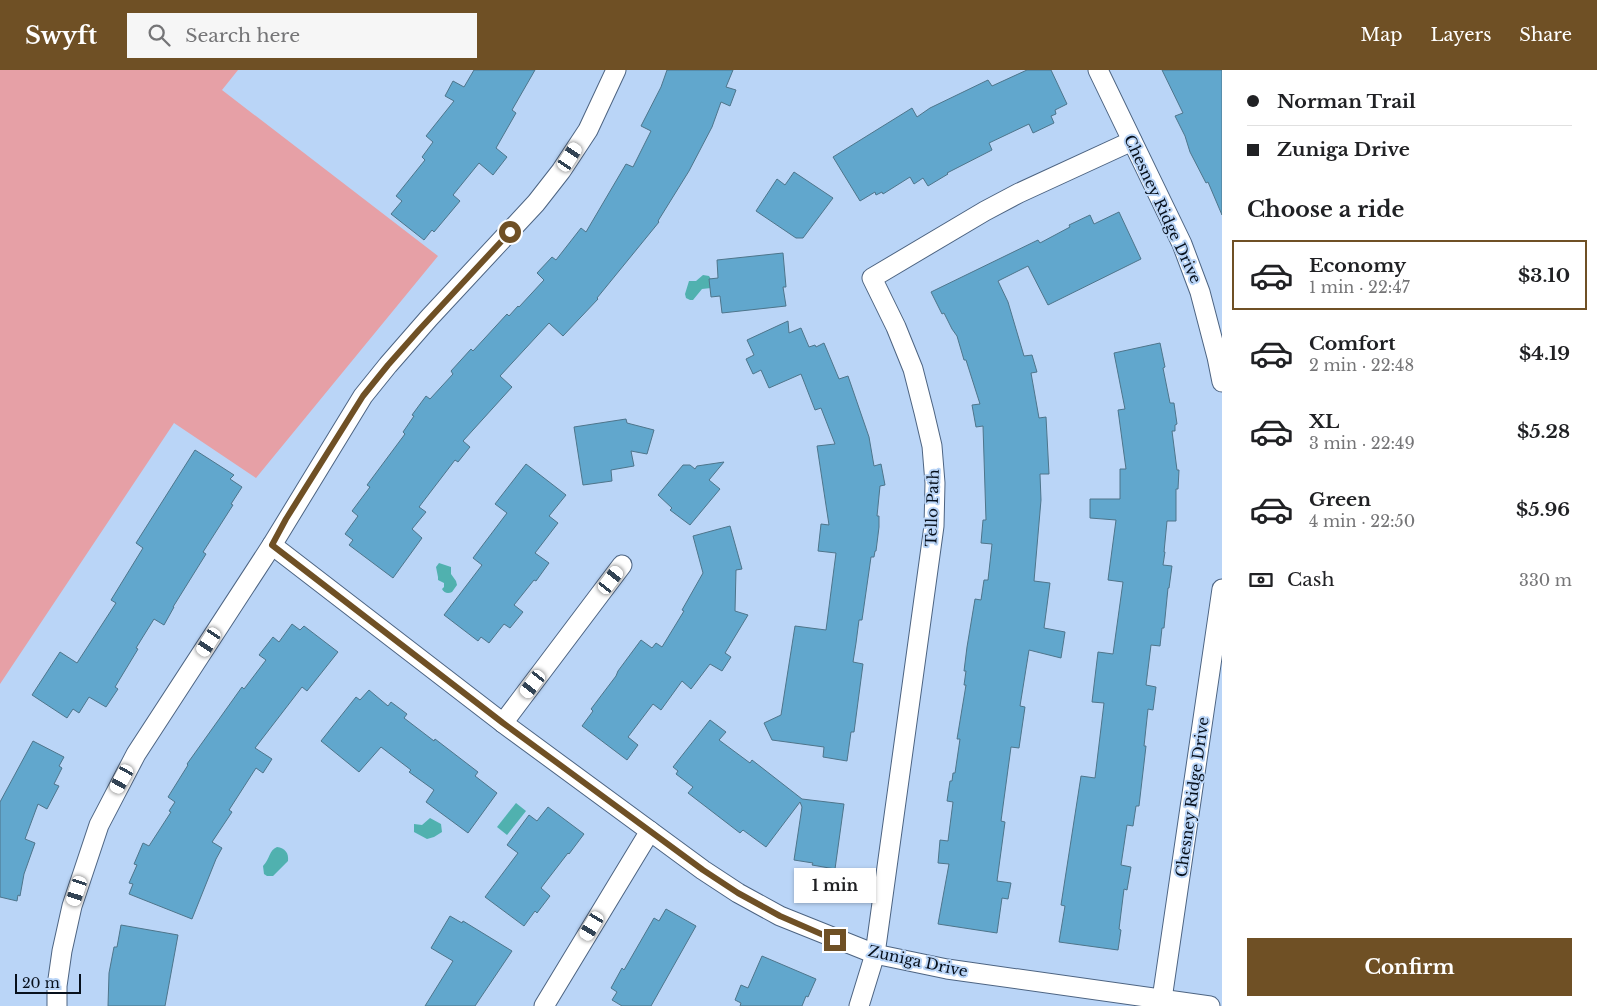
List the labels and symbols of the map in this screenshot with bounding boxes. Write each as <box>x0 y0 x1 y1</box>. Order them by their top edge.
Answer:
street label: Chesney Ridge Drive <box>1120 132 1206 286</box>
car <box>555 140 584 174</box>
route start <box>499 221 521 243</box>
street label: Tello Path <box>921 469 943 547</box>
car <box>595 564 626 596</box>
car <box>194 625 223 659</box>
car <box>517 668 548 700</box>
street label: Chesney Ridge Drive <box>1171 716 1213 878</box>
car <box>108 762 135 796</box>
callout: 1 min <box>794 868 876 902</box>
car <box>65 874 88 908</box>
car <box>577 909 606 943</box>
route end <box>824 929 846 951</box>
street label: Zuniga Drive <box>867 941 969 981</box>
scale bar <box>15 971 81 994</box>

